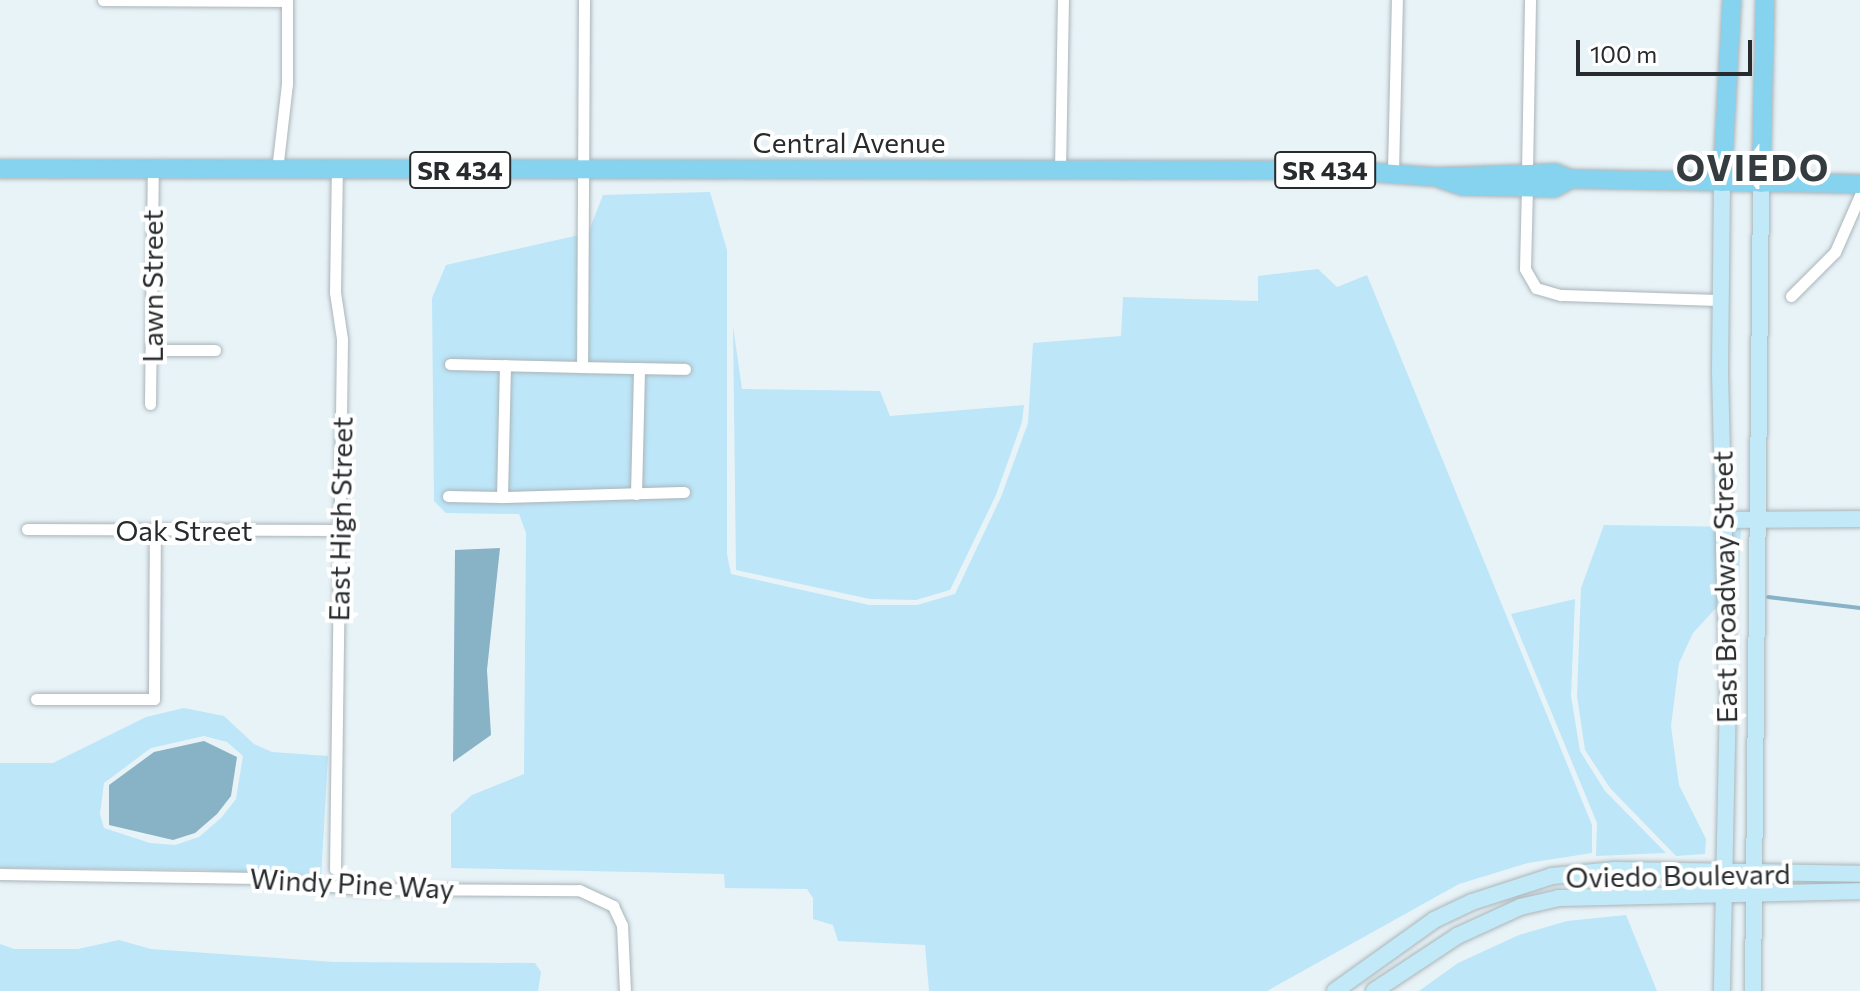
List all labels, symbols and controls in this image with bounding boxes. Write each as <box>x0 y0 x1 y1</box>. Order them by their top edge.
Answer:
scale bar <box>1580 24 1756 74</box>
text: 100 m <box>1590 39 1657 68</box>
street label: Central Avenue <box>753 125 945 159</box>
district label: OVIEDO <box>1676 145 1830 189</box>
road number: SR 434 <box>408 148 512 192</box>
road number: SR 434 <box>1273 148 1377 192</box>
street label: Lawn Street <box>135 209 169 363</box>
street label: East High Street <box>321 416 359 622</box>
street label: East Broadway Street <box>1705 450 1743 724</box>
street label: Oak Street <box>115 513 253 547</box>
street label: Oviedo Boulevard <box>1565 856 1791 894</box>
street label: Windy Pine Way <box>249 861 455 905</box>

